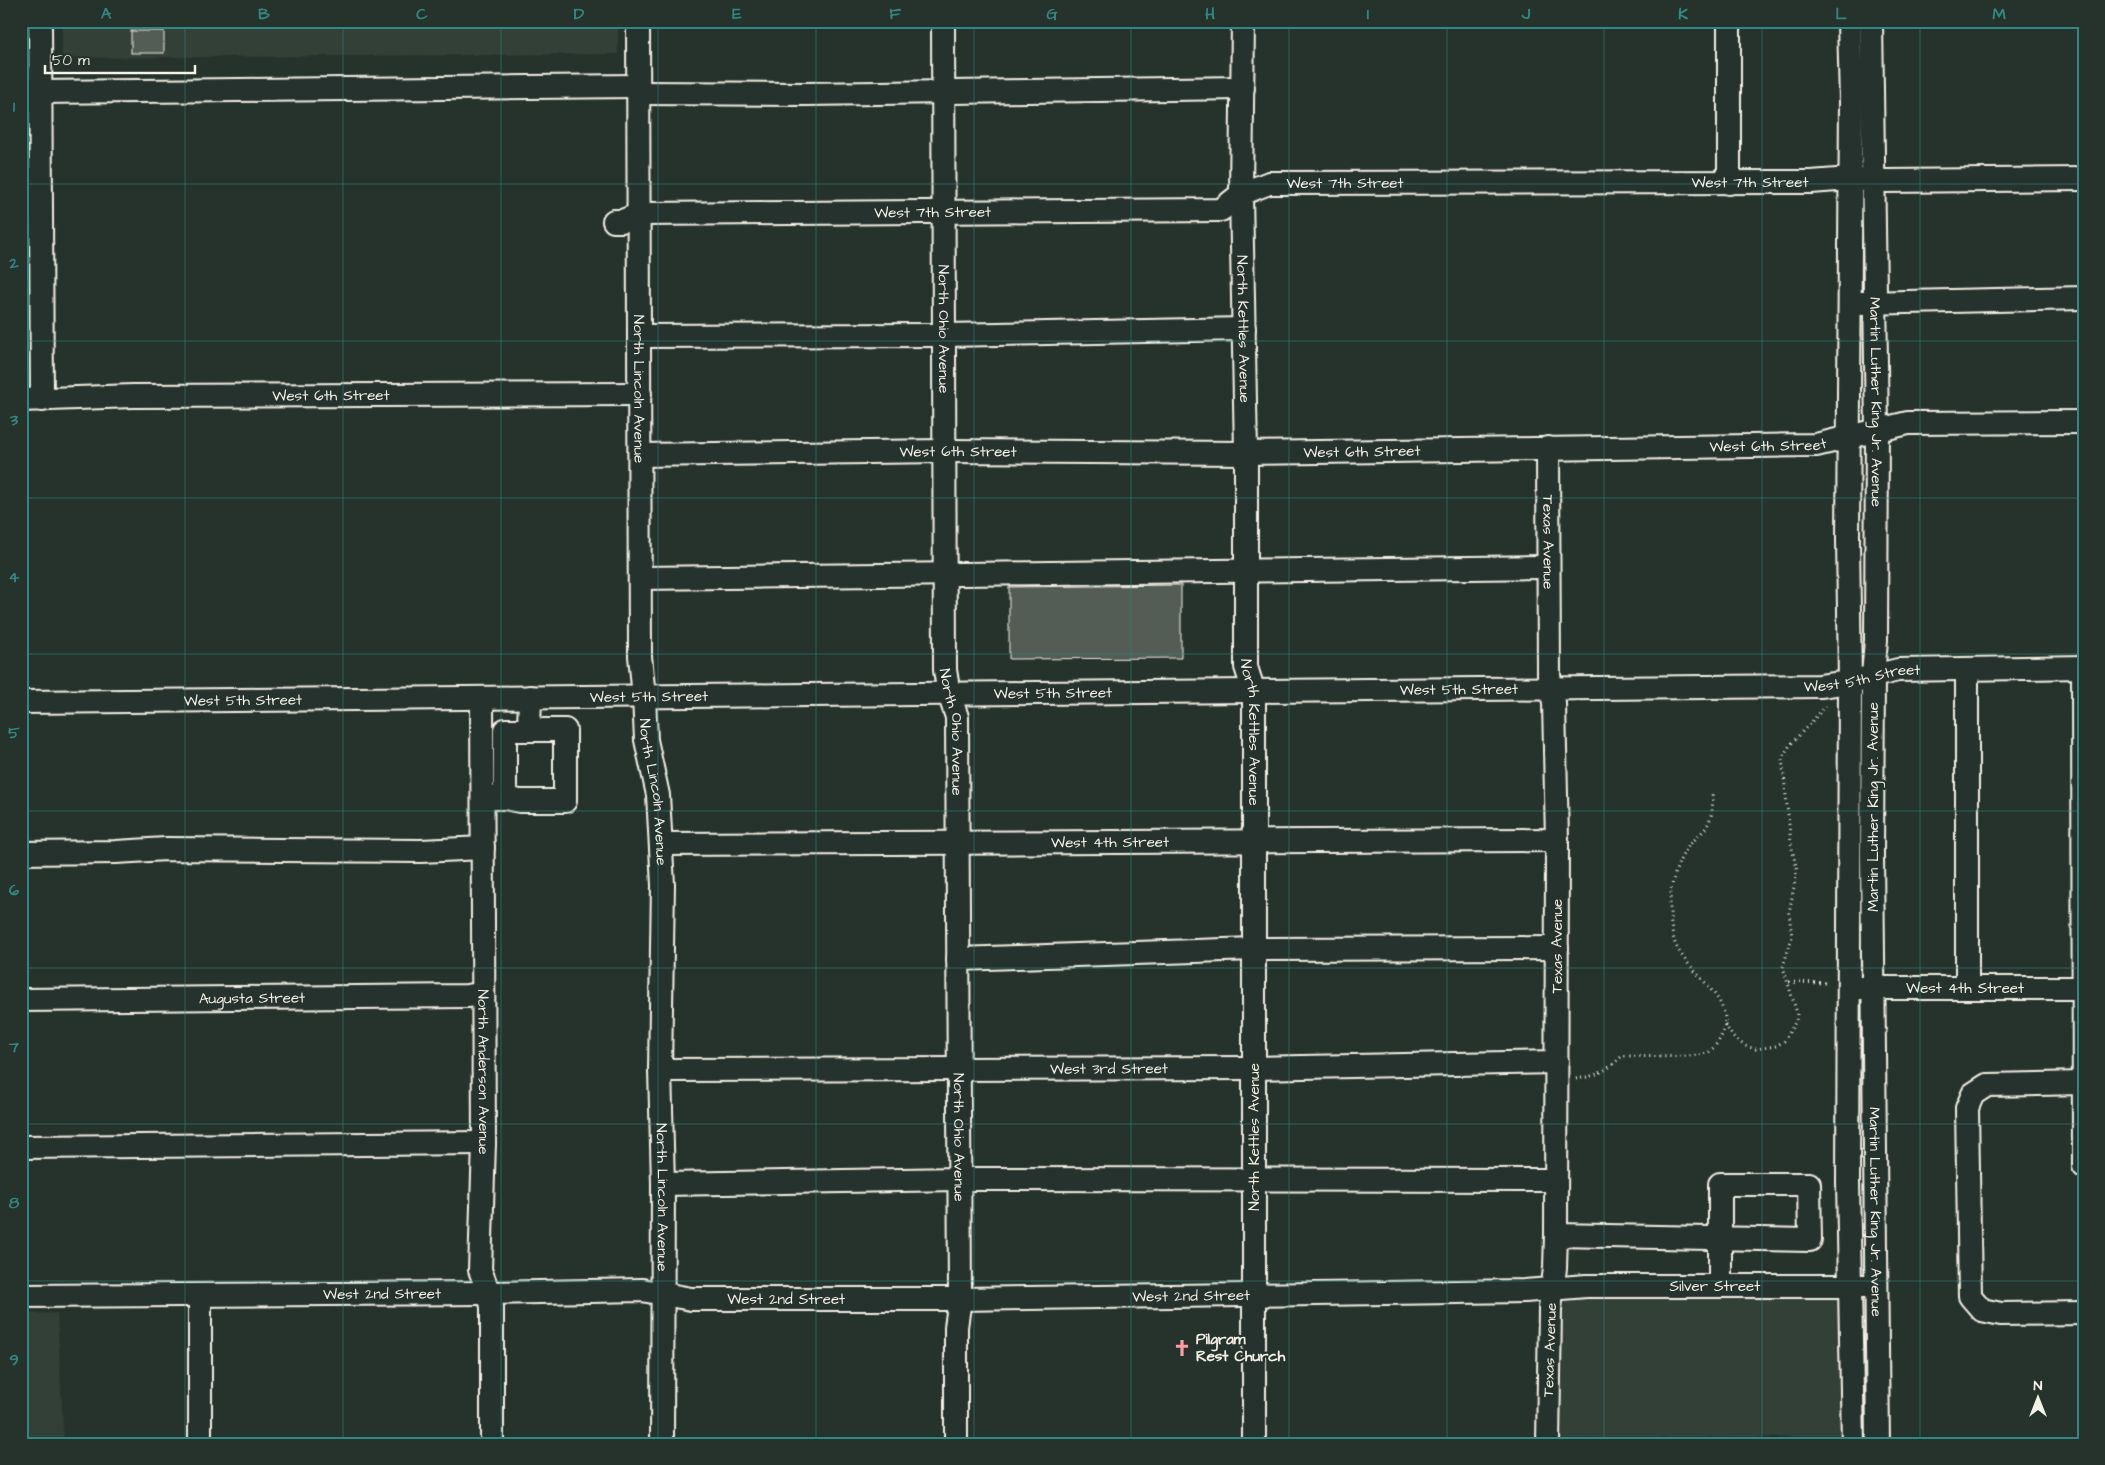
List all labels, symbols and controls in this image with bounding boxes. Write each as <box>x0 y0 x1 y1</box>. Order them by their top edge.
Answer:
text: A <box>101 3 112 25</box>
text: B <box>258 3 270 25</box>
text: C <box>416 3 428 25</box>
text: D <box>574 3 585 25</box>
text: E <box>732 3 742 25</box>
text: F <box>889 3 901 25</box>
text: G <box>1046 3 1058 25</box>
text: H <box>1205 3 1215 25</box>
text: I <box>1367 3 1369 25</box>
text: J <box>1521 3 1531 25</box>
text: K <box>1678 3 1688 25</box>
text: L <box>1835 3 1847 25</box>
text: M <box>1992 3 2006 25</box>
scale bar <box>45 42 195 74</box>
text: 50 m <box>52 50 90 71</box>
text: 1 <box>13 96 16 118</box>
street label: West 7th Street <box>1286 172 1403 193</box>
street label: West 7th Street <box>1691 172 1808 193</box>
street label: West 7th Street <box>874 201 991 223</box>
text: 2 <box>8 252 19 274</box>
street label: North Kettles Avenue <box>1232 255 1256 403</box>
street label: North Ohio Avenue <box>933 265 955 393</box>
street label: Martin Luther King Jr. Avenue <box>1865 297 1888 507</box>
street label: North Lincoln Avenue <box>628 315 650 463</box>
street label: West 6th Street <box>272 384 390 406</box>
text: 3 <box>9 409 19 431</box>
street label: West 6th Street <box>1709 432 1829 457</box>
street label: West 6th Street <box>899 440 1017 462</box>
street label: West 6th Street <box>1303 440 1421 463</box>
street label: Texas Avenue <box>1538 495 1559 589</box>
text: 4 <box>9 566 20 588</box>
street label: North Kettles Avenue <box>1236 659 1265 806</box>
street label: West 5th Street <box>1804 659 1921 697</box>
street label: North Ohio Avenue <box>934 667 968 796</box>
street label: West 5th Street <box>1400 678 1518 700</box>
street label: West 5th Street <box>994 682 1112 704</box>
street label: West 5th Street <box>590 685 708 707</box>
street label: West 5th Street <box>184 689 302 711</box>
street label: Martin Luther King Jr. Avenue <box>1863 702 1885 912</box>
street label: North Lincoln Avenue <box>635 718 672 866</box>
text: 5 <box>8 722 20 744</box>
street label: West 4th Street <box>1051 831 1169 853</box>
text: 6 <box>9 879 19 901</box>
street label: Texas Avenue <box>1547 899 1568 993</box>
street label: West 4th Street <box>1906 978 2024 999</box>
street label: Augusta Street <box>199 987 305 1010</box>
street label: North Anderson Avenue <box>473 989 495 1155</box>
text: 7 <box>8 1036 19 1058</box>
street label: West 3rd Street <box>1050 1058 1168 1079</box>
street label: North Kettles Avenue <box>1244 1063 1265 1211</box>
street label: North Ohio Avenue <box>948 1073 970 1202</box>
street label: Martin Luther King Jr. Avenue <box>1864 1107 1887 1317</box>
street label: North Lincoln Avenue <box>651 1123 674 1272</box>
text: 8 <box>9 1192 20 1214</box>
street label: Silver Street <box>1669 1276 1760 1297</box>
street label: West 2nd Street <box>323 1283 441 1305</box>
street label: West 2nd Street <box>1132 1284 1250 1307</box>
street label: West 2nd Street <box>727 1289 845 1310</box>
street label: Texas Avenue <box>1538 1302 1562 1398</box>
place label: Pilgram Rest Church <box>1196 1329 1286 1367</box>
church icon: Pilgram Rest Church <box>1172 1338 1192 1358</box>
text: 9 <box>9 1349 19 1371</box>
north arrow <box>2012 1372 2062 1422</box>
text: N <box>2034 1376 2043 1396</box>

